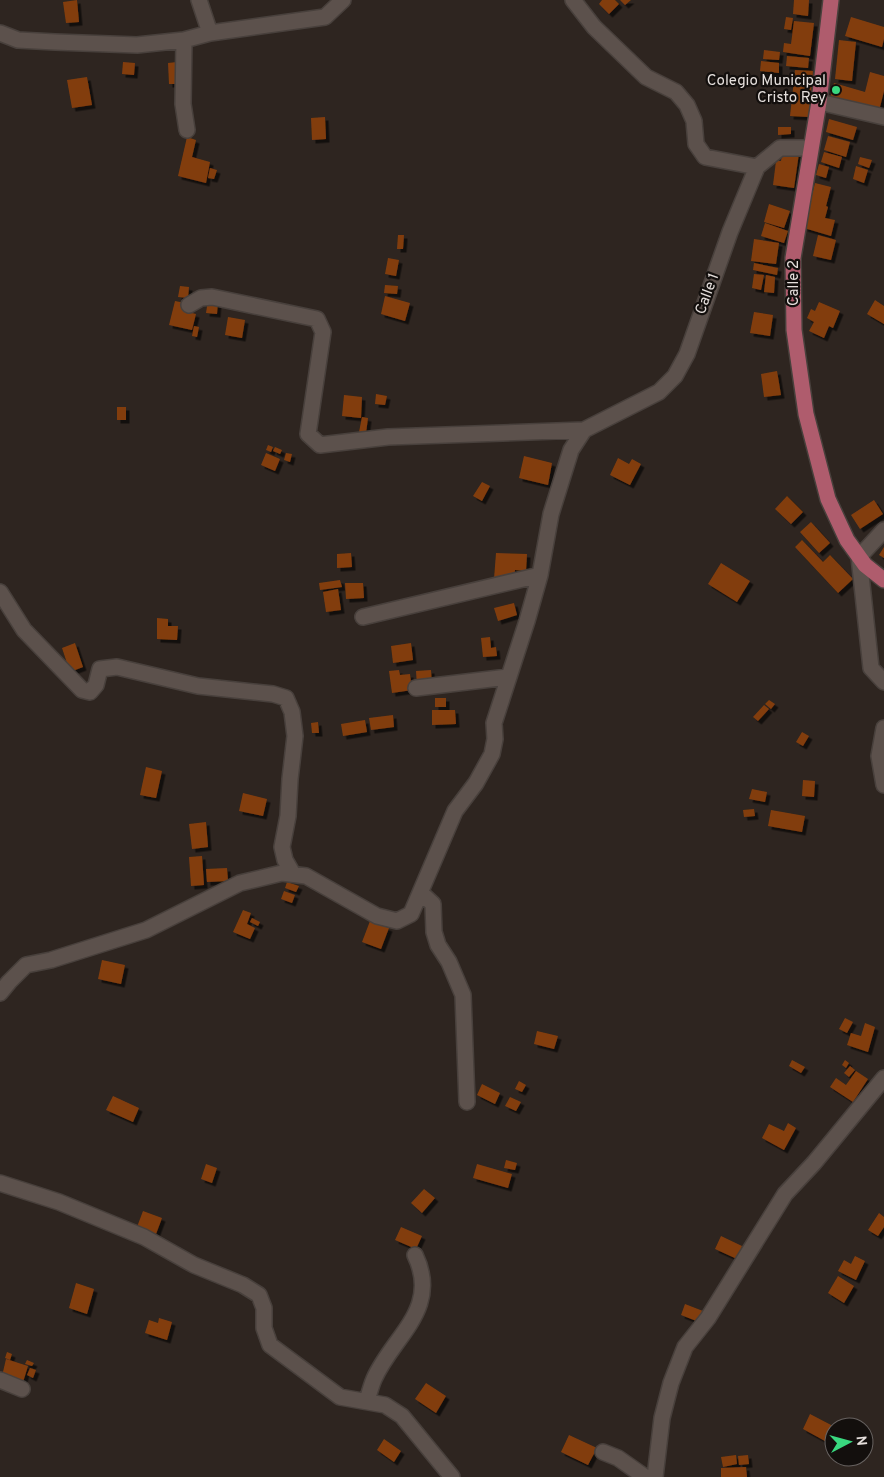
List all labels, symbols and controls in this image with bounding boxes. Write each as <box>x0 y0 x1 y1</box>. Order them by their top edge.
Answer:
place label: Colegio Municipal Cristo Rey <box>707 72 826 108</box>
marker: Colegio Municipal Cristo Rey <box>830 84 842 96</box>
street label: Calle 2 <box>785 260 804 306</box>
street label: Calle 1 <box>692 271 724 317</box>
north arrow <box>824 1417 874 1467</box>
text: N <box>851 1435 869 1447</box>

